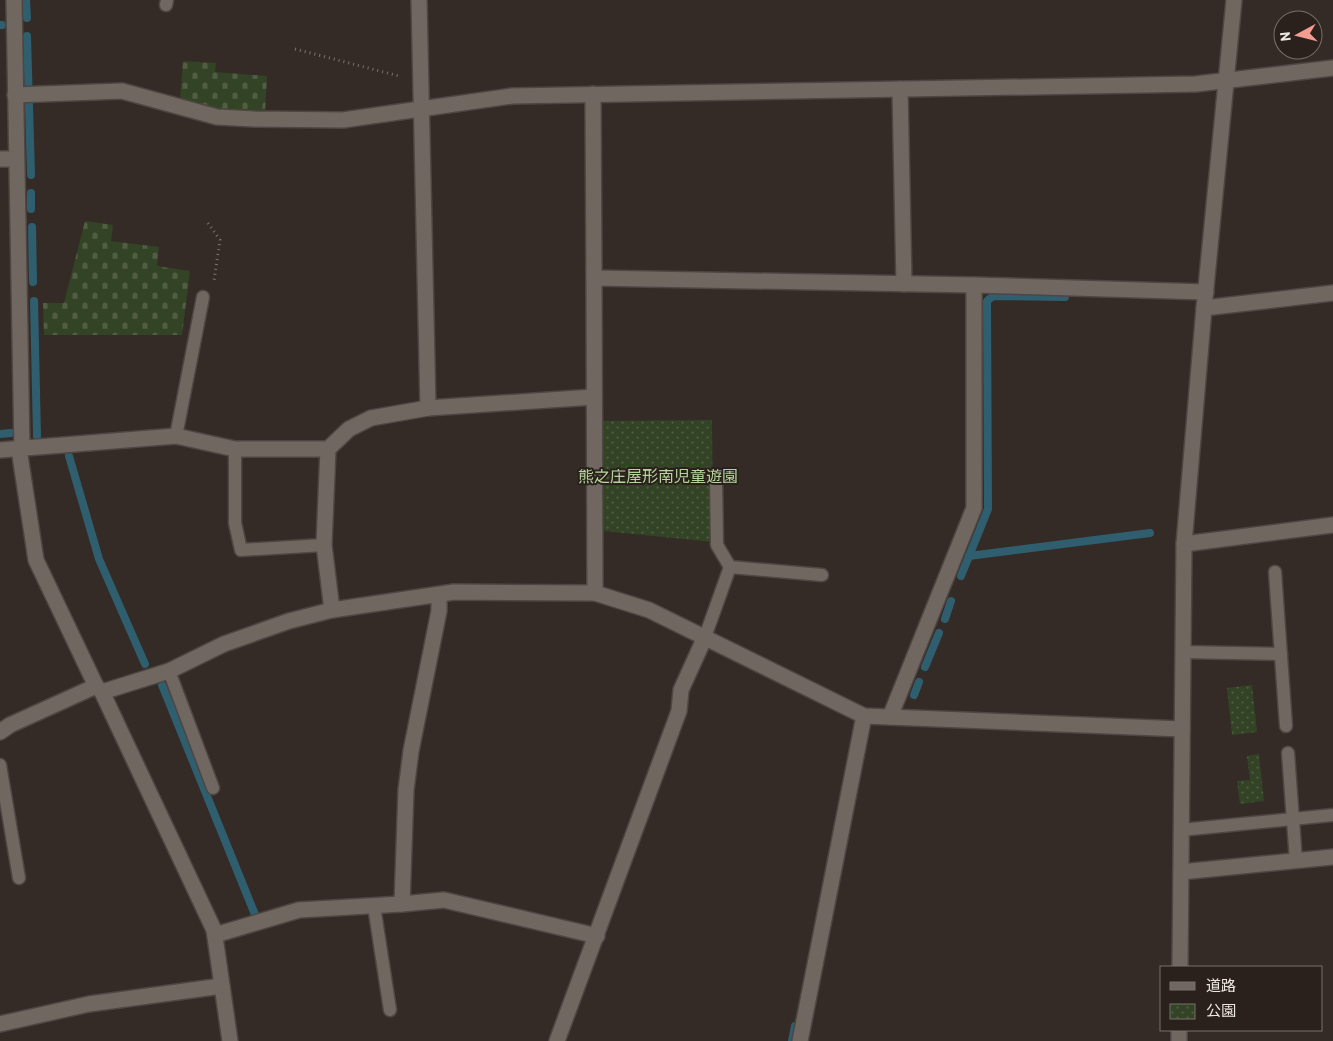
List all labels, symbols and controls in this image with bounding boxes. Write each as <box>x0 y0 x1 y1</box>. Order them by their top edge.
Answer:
north arrow <box>1273 10 1323 60</box>
text: N <box>1276 31 1294 42</box>
park label: 熊之庄屋形南児童遊園 <box>578 466 738 485</box>
legend <box>1160 966 1323 1031</box>
text: 道路 <box>1206 976 1236 994</box>
text: 公園 <box>1206 1001 1236 1019</box>

